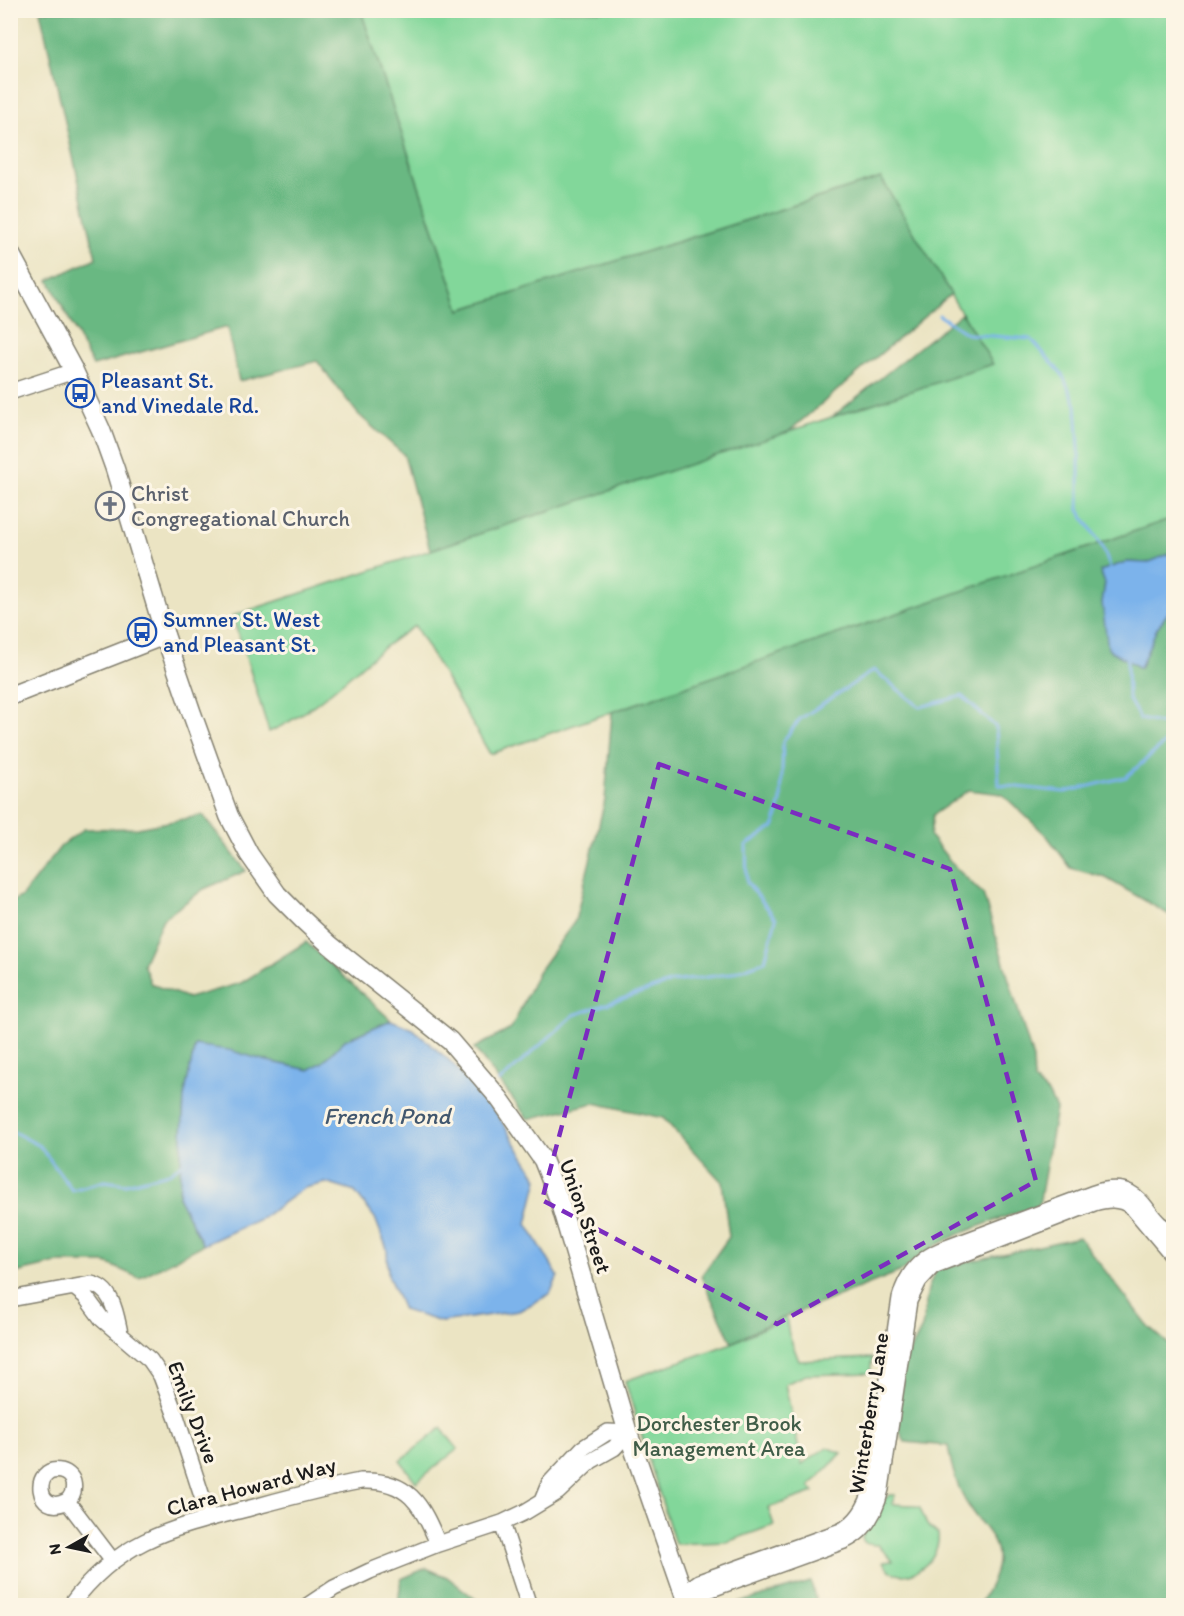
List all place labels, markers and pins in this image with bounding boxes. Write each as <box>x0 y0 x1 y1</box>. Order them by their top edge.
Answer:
place label: Pleasant St. and Vinedale Rd. <box>101 367 259 419</box>
bus stop icon: Pleasant St. and Vinedale Rd. <box>64 377 96 409</box>
place label: Christ Congregational Church <box>131 480 350 532</box>
church icon: Christ Congregational Church <box>94 490 126 522</box>
place label: Sumner St. West and Pleasant St. <box>163 606 320 658</box>
bus stop icon: Sumner St. West and Pleasant St. <box>126 616 158 648</box>

